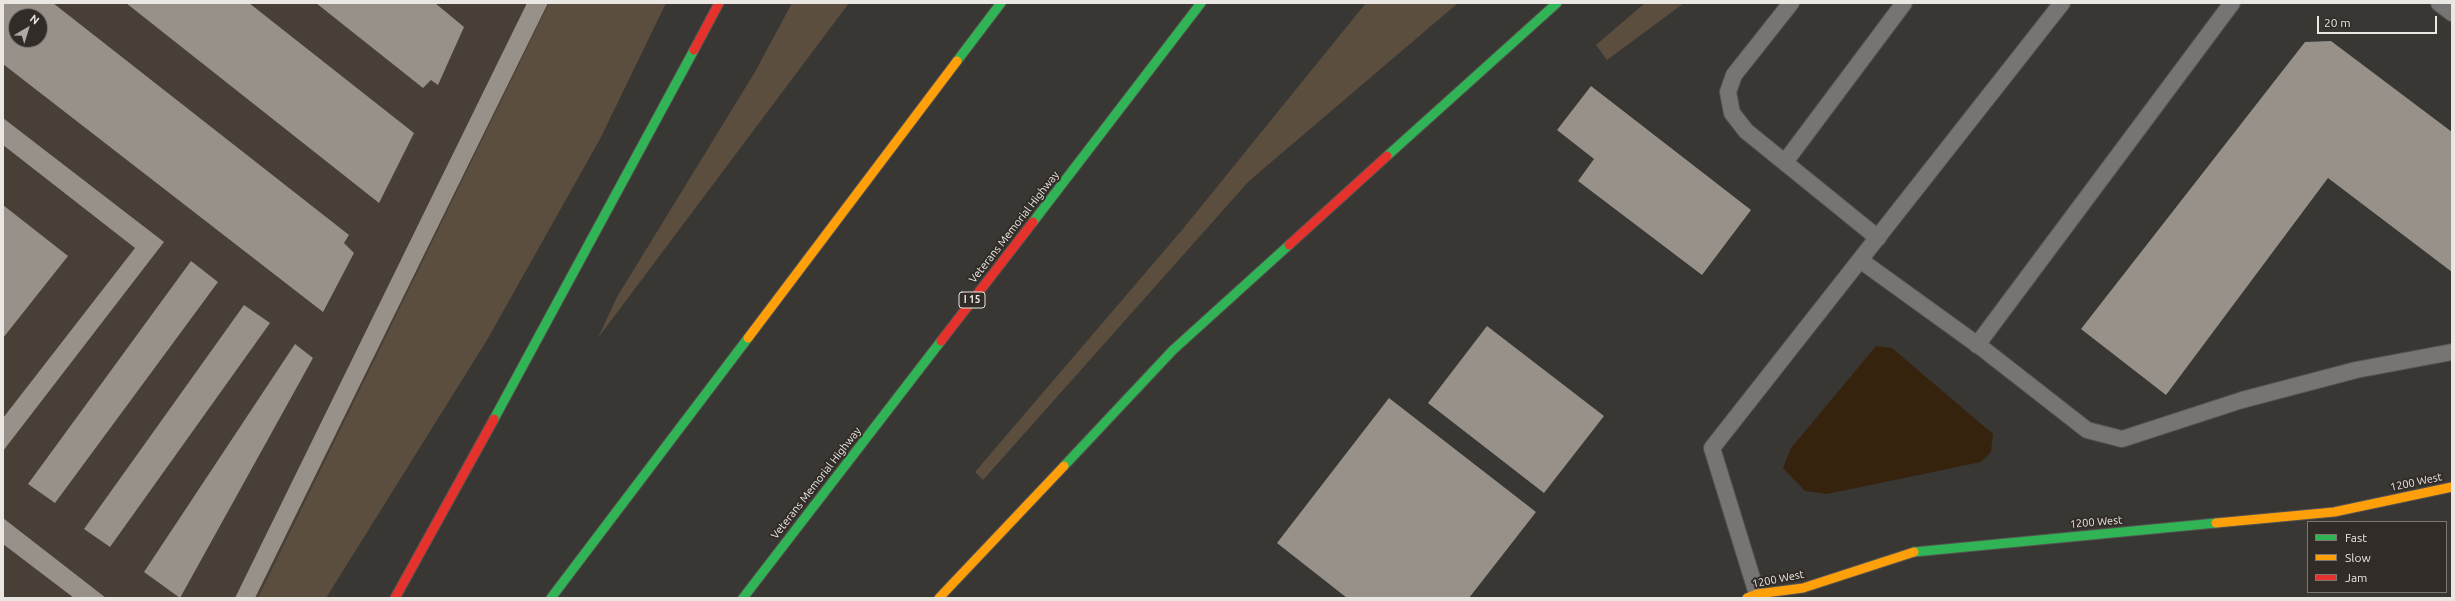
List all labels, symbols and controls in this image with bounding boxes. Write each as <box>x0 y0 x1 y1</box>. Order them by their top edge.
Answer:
north arrow <box>8 8 48 48</box>
scale bar <box>2319 8 2439 34</box>
text: N <box>28 12 42 27</box>
text: 20 m <box>2324 16 2351 29</box>
street label: Veterans Memorial Highway <box>966 168 1062 286</box>
road number: I 15 <box>959 292 985 308</box>
street label: Veterans Memorial Highway <box>768 424 864 542</box>
street label: 1200 West <box>2389 470 2443 494</box>
street label: 1200 West <box>2069 513 2123 531</box>
legend <box>2307 521 2447 593</box>
text: Fast <box>2345 531 2367 544</box>
text: Slow <box>2345 551 2371 564</box>
street label: 1200 West <box>1751 568 1805 590</box>
text: Jam <box>2345 571 2367 584</box>

